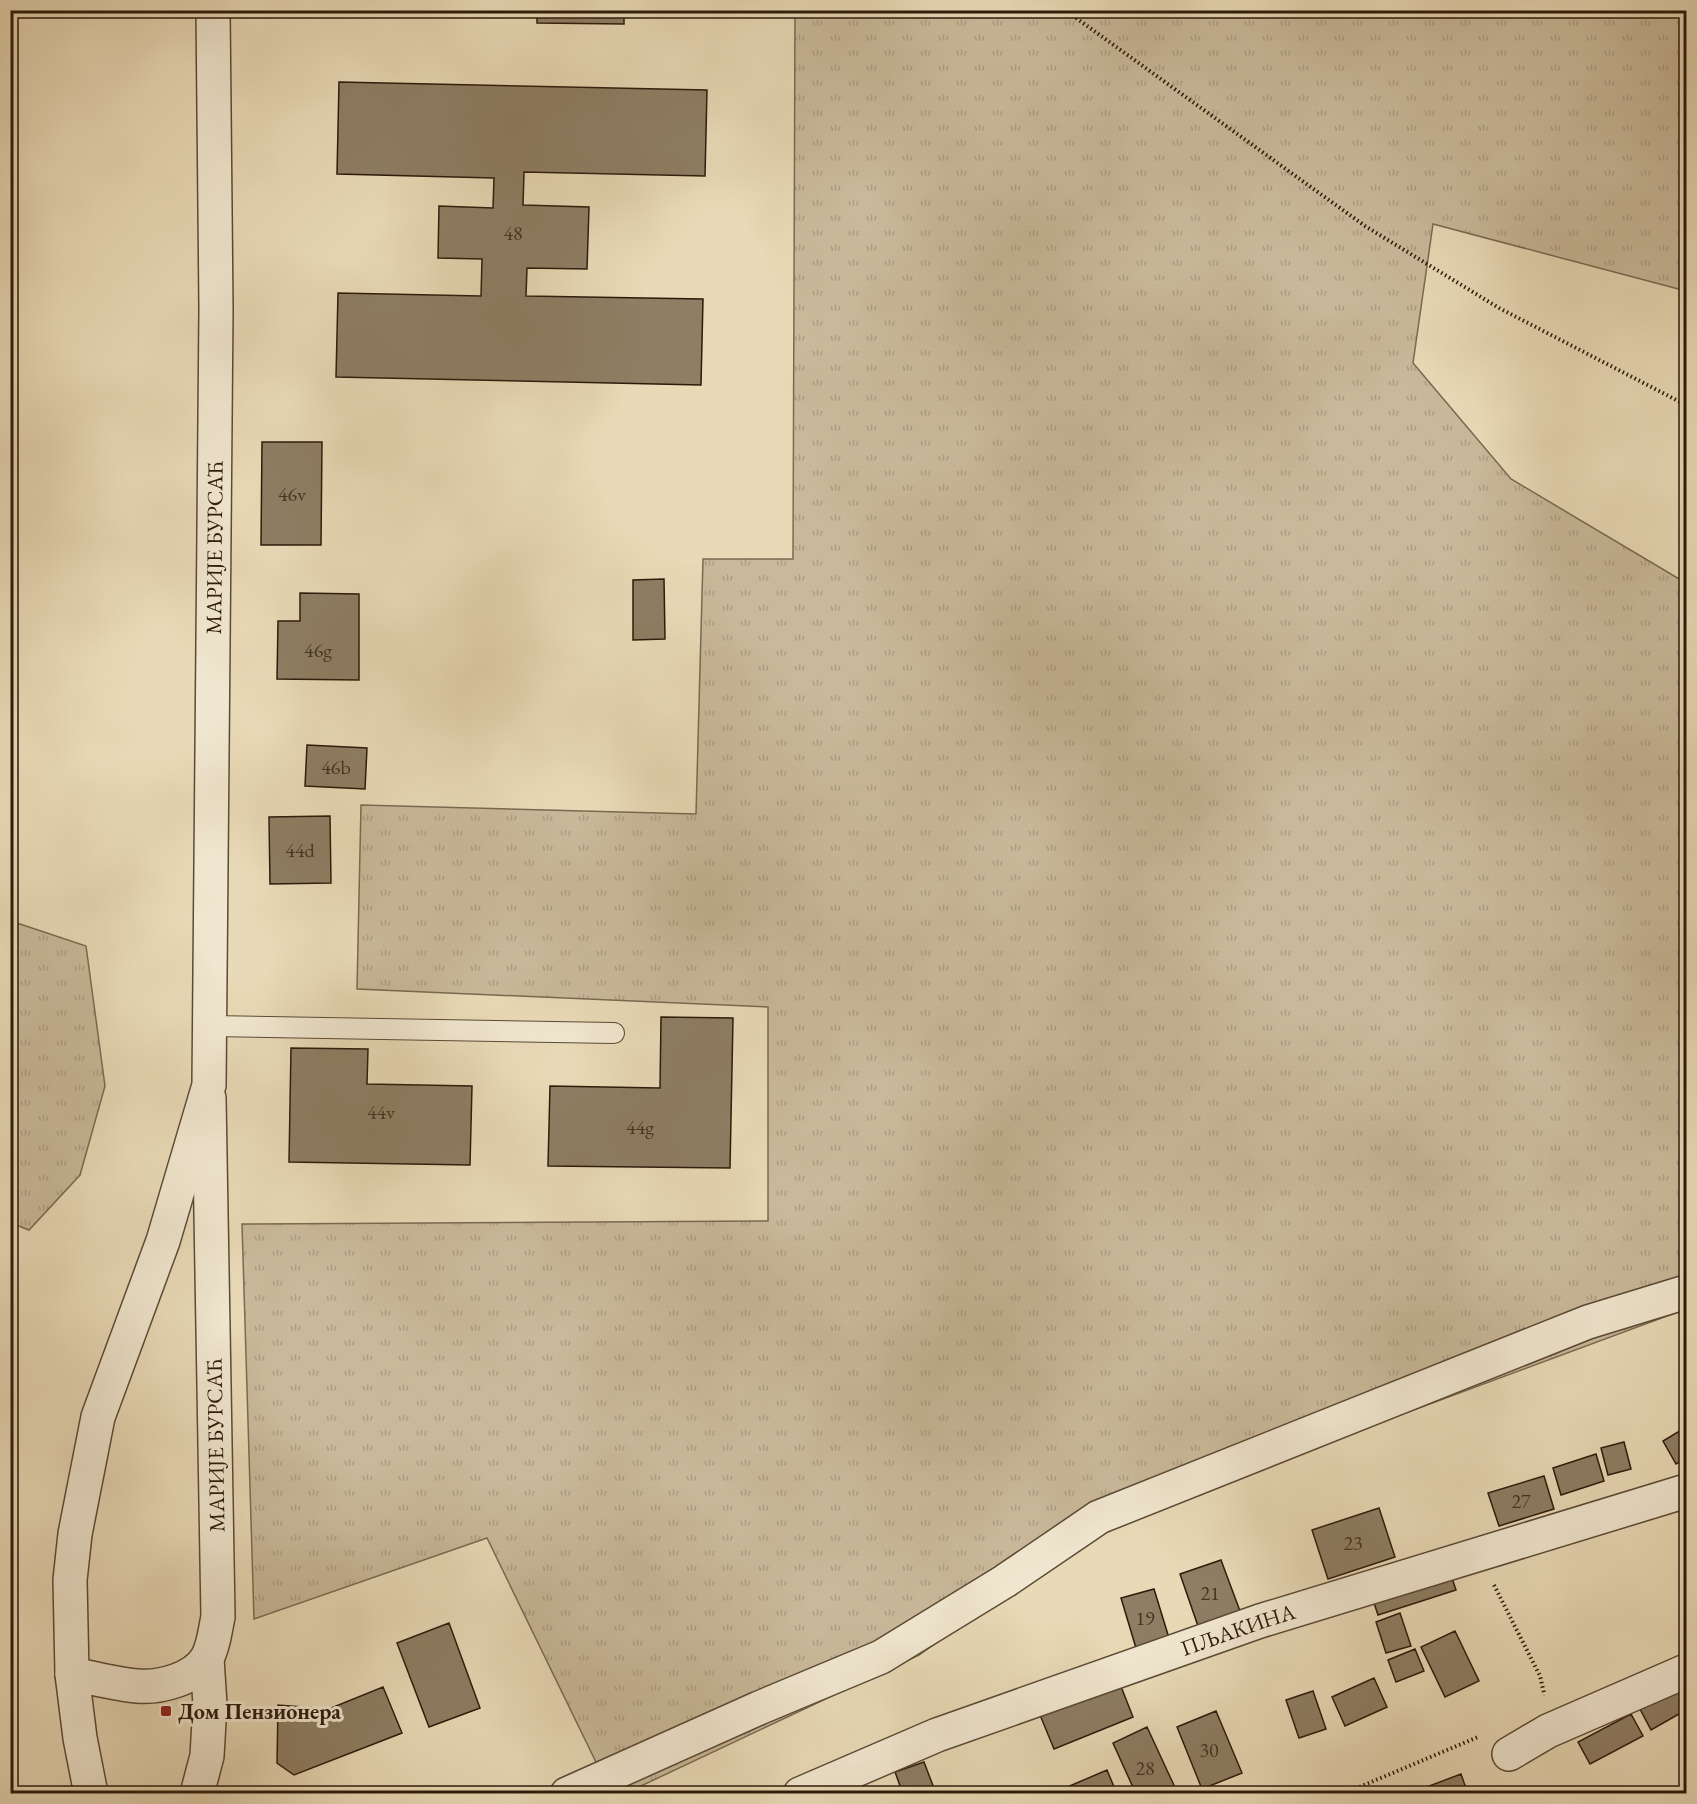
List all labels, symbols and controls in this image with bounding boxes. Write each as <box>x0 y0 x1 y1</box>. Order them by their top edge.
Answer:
house number: 48 <box>503 220 523 246</box>
street label: МАРИЈЕ БУРСАЋ <box>199 460 230 635</box>
house number: 46v <box>278 481 306 507</box>
house number: 46g <box>304 637 332 663</box>
house number: 46b <box>321 754 351 780</box>
house number: 44d <box>285 837 316 863</box>
house number: 44v <box>367 1099 395 1125</box>
house number: 44g <box>626 1114 654 1140</box>
street label: МАРИЈЕ БУРСАЋ <box>199 1357 232 1532</box>
house number: 27 <box>1511 1488 1531 1514</box>
house number: 23 <box>1343 1530 1363 1556</box>
house number: 21 <box>1200 1580 1220 1606</box>
street label: ПЉАКИНА <box>1177 1597 1300 1663</box>
house number: 19 <box>1135 1605 1155 1631</box>
place label: Дом Пензионера <box>178 1697 341 1726</box>
marker: Дом Пензионера <box>159 1704 173 1718</box>
house number: 30 <box>1199 1737 1219 1763</box>
house number: 28 <box>1135 1755 1155 1781</box>

